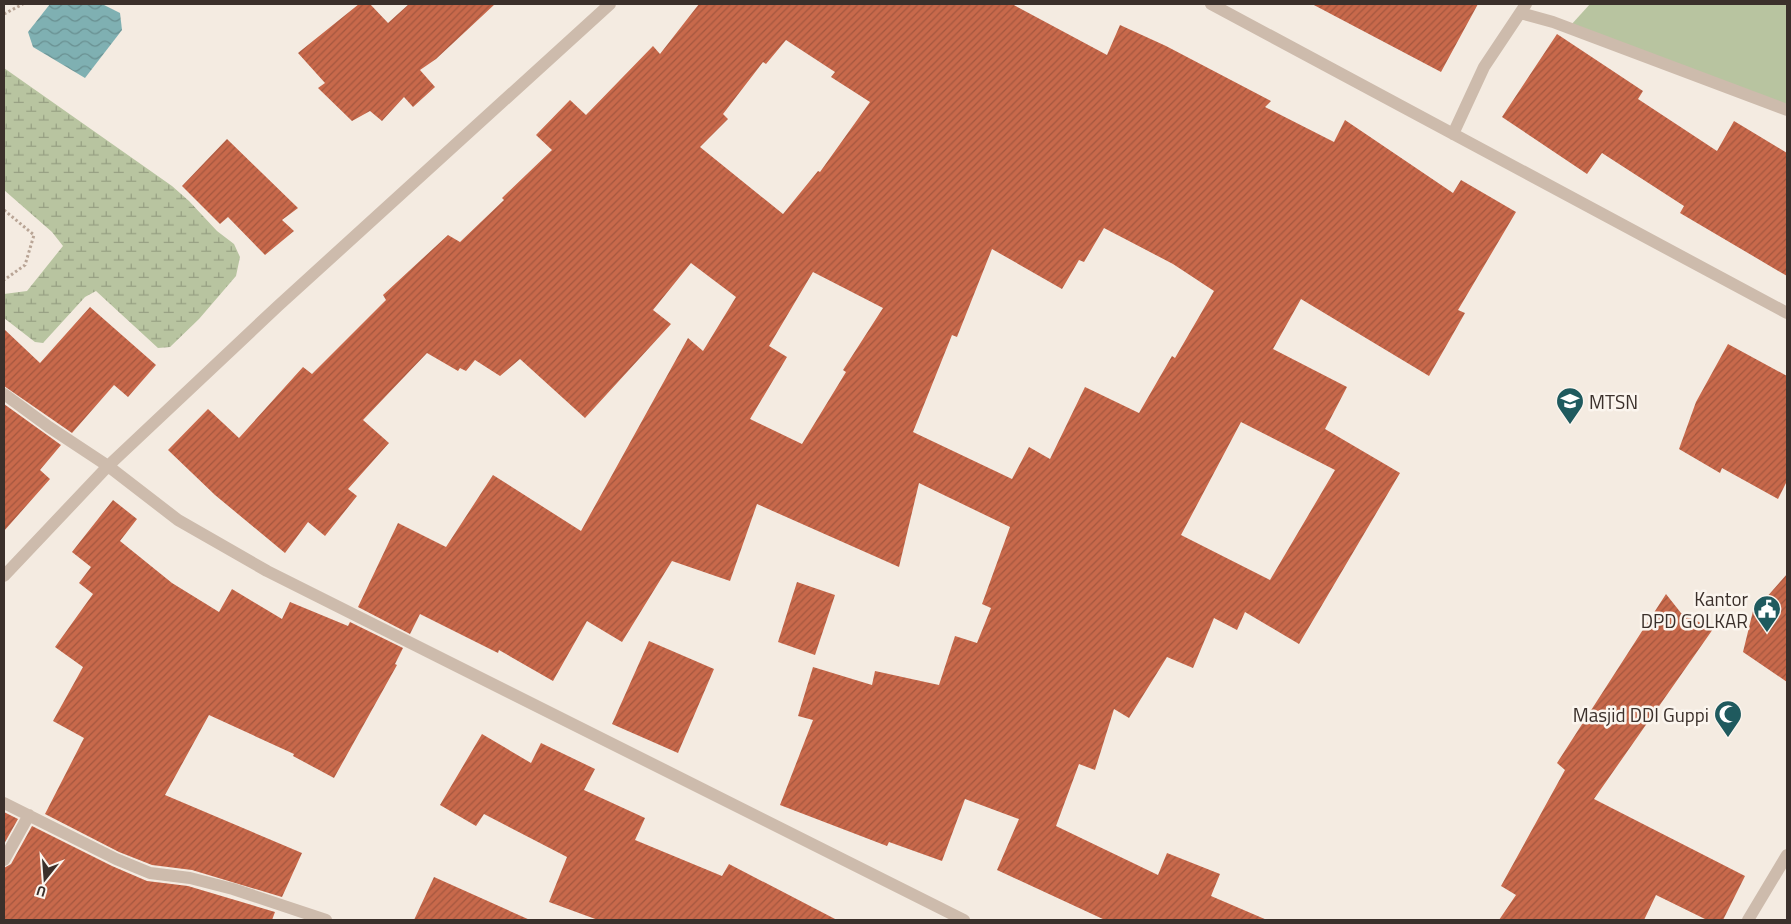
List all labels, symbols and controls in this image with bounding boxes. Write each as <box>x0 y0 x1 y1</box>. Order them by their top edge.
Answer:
school or university icon: MTSN <box>1555 386 1585 425</box>
place label: MTSN <box>1589 387 1638 416</box>
place label: Kantor DPD GOLKAR <box>1641 584 1748 635</box>
public building icon: Kantor DPD GOLKAR <box>1752 594 1782 633</box>
mosque icon: Masjid DDI Guppi <box>1713 699 1743 738</box>
place label: Masjid DDI Guppi <box>1573 700 1709 729</box>
north arrow <box>20 854 70 904</box>
text: U <box>34 881 49 903</box>

